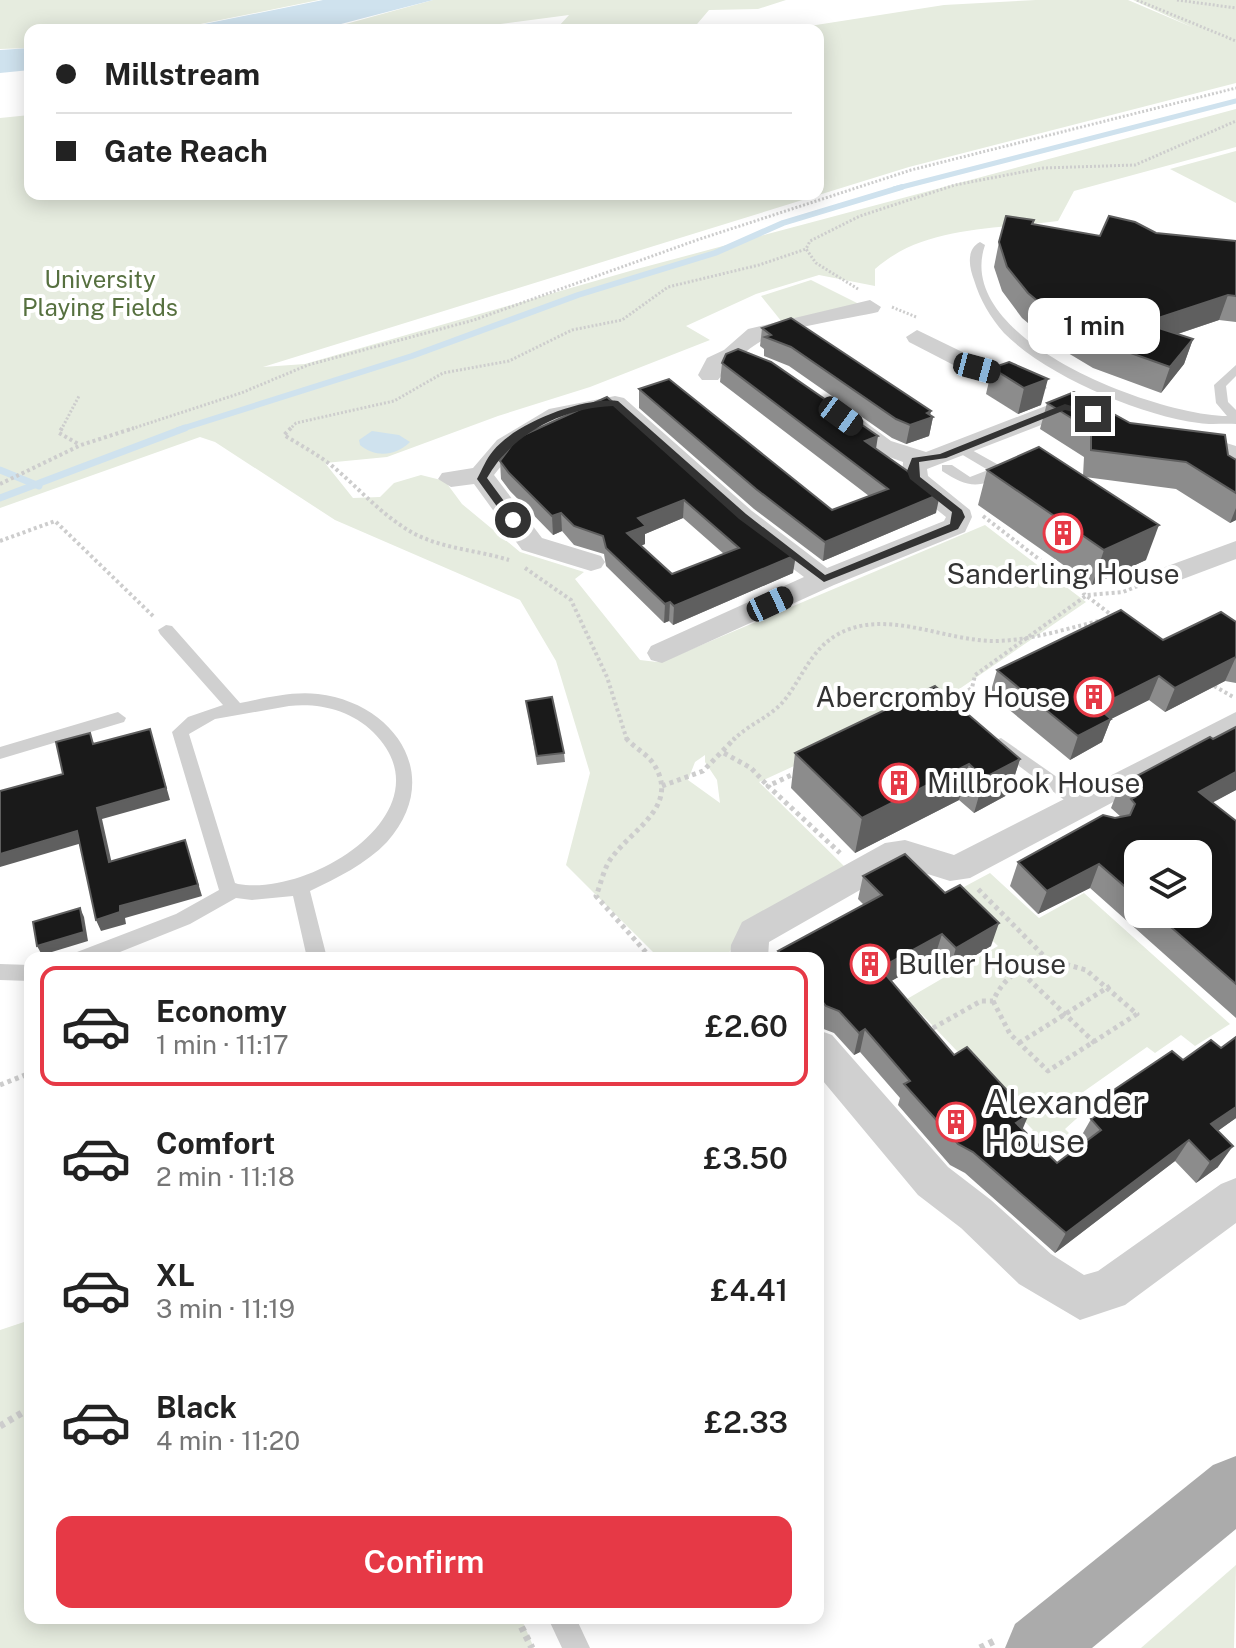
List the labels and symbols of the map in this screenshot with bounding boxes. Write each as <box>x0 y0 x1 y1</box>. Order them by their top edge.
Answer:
park label: University Playing Fields <box>22 265 178 321</box>
callout: 1 min <box>1027 298 1159 354</box>
car <box>951 350 1003 386</box>
car <box>815 392 867 440</box>
route end <box>1075 396 1111 432</box>
route start <box>495 502 531 538</box>
building icon: Sanderling House <box>1042 512 1084 554</box>
place label: Sanderling House <box>947 557 1180 590</box>
car <box>743 583 797 625</box>
building icon: Abercromby House <box>1073 676 1115 718</box>
place label: Abercromby House <box>816 680 1066 713</box>
building icon: Millbrook House <box>878 762 920 804</box>
place label: Millbrook House <box>927 766 1140 799</box>
building icon: Buller House <box>849 943 891 985</box>
place label: Buller House <box>898 947 1066 980</box>
place label: Alexander House <box>984 1082 1145 1161</box>
building icon: Alexander House <box>935 1101 977 1143</box>

